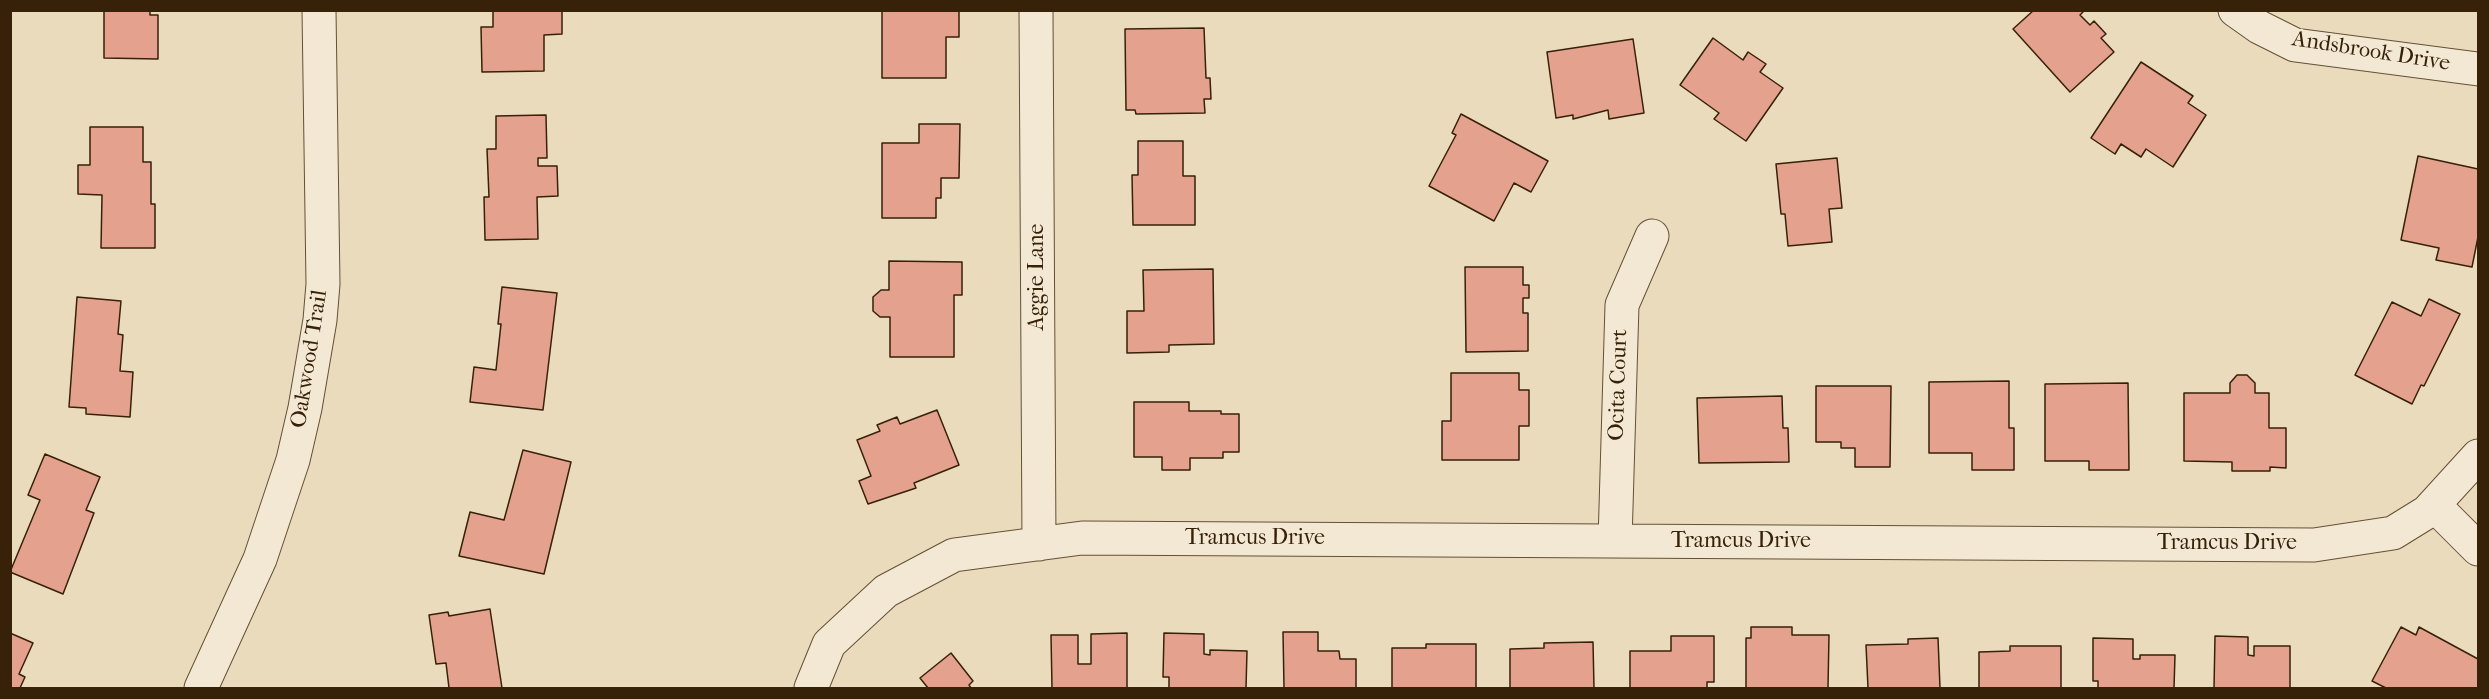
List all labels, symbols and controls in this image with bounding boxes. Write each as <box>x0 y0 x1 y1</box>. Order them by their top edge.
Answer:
street label: Andsbrook Drive <box>2290 26 2452 78</box>
street label: Aggie Lane <box>1025 224 1051 330</box>
street label: Oakwood Trail <box>286 288 334 430</box>
street label: Ocita Court <box>1604 329 1634 441</box>
street label: Tramcus Drive <box>1185 526 1325 552</box>
street label: Tramcus Drive <box>1671 529 1811 555</box>
street label: Tramcus Drive <box>2157 531 2297 557</box>

